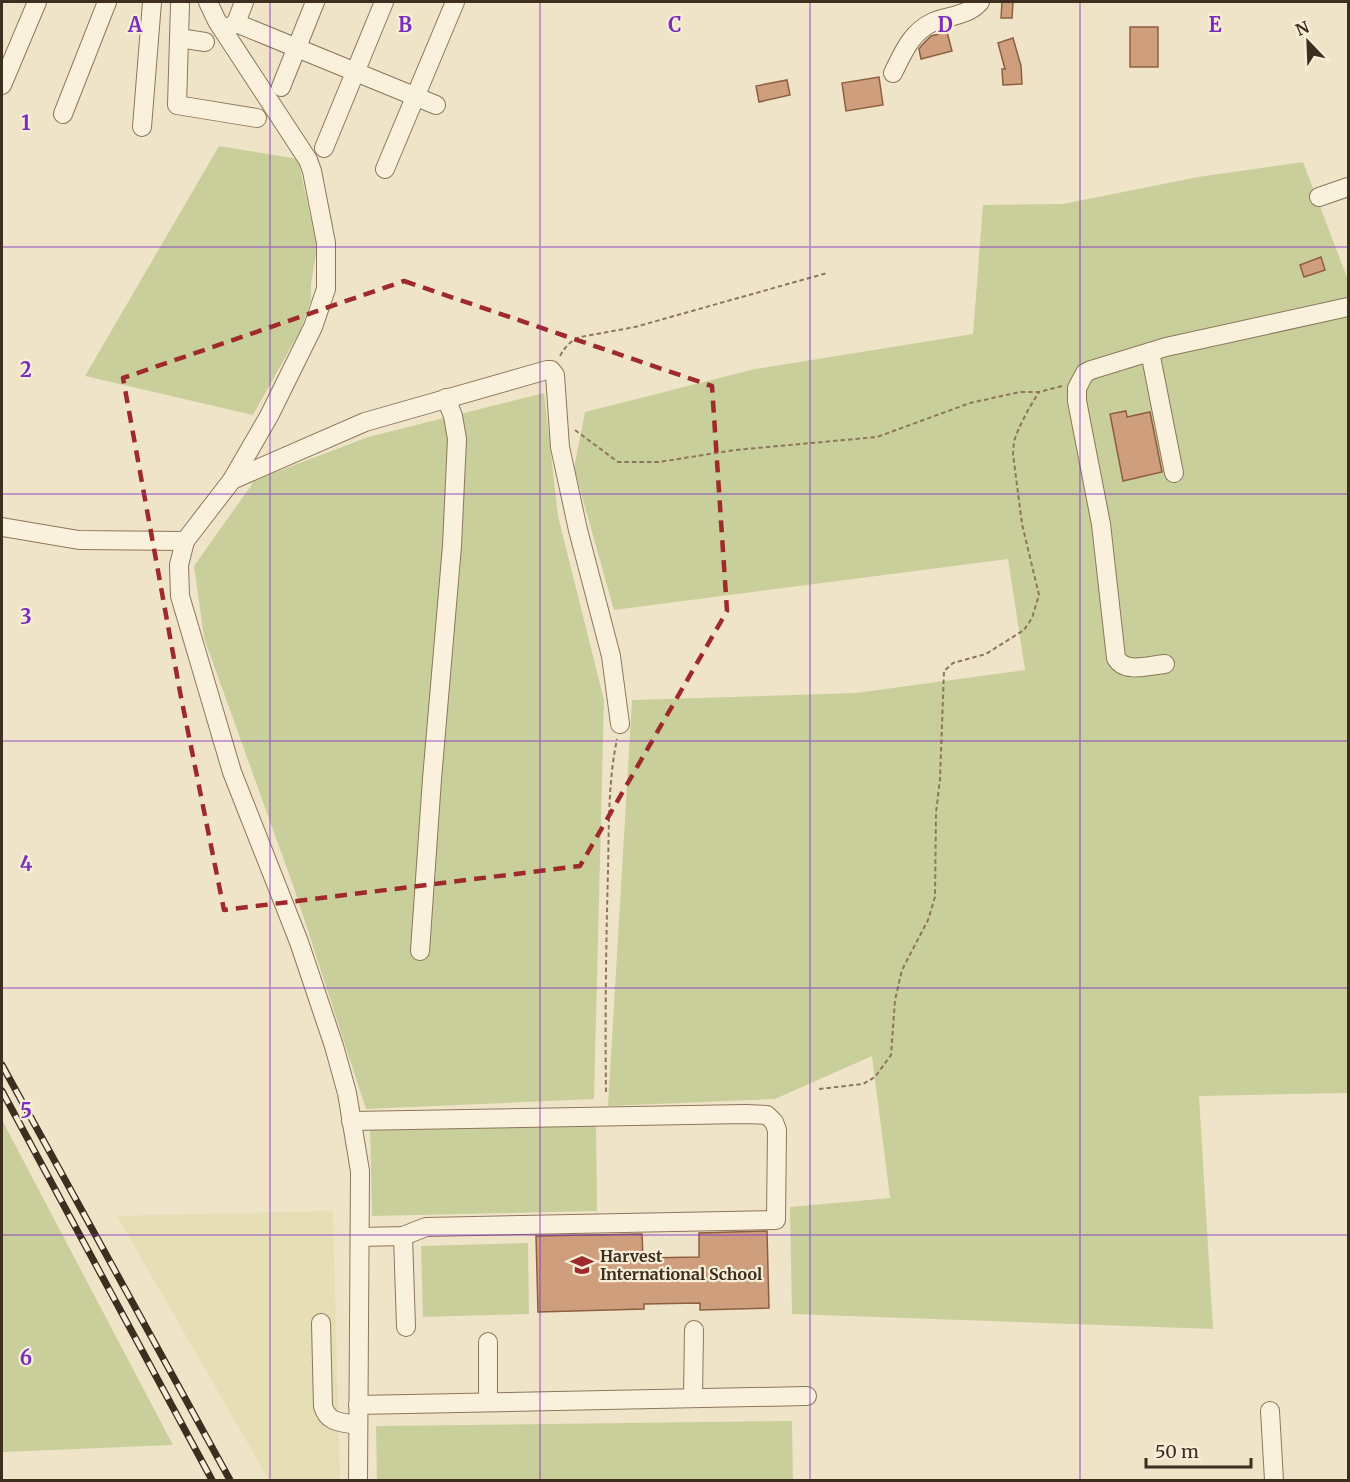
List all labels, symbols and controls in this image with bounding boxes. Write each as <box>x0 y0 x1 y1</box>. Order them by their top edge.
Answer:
text: A <box>127 12 143 37</box>
text: B <box>398 12 412 37</box>
text: C <box>668 12 682 37</box>
text: D <box>937 12 953 37</box>
text: E <box>1208 12 1222 37</box>
north arrow <box>1278 12 1338 72</box>
text: N <box>1292 16 1312 40</box>
text: 1 <box>21 110 31 135</box>
text: 2 <box>20 357 32 382</box>
text: 3 <box>20 604 32 629</box>
text: 4 <box>20 851 33 876</box>
text: 5 <box>20 1098 32 1123</box>
place label: Harvest International School <box>600 1246 762 1284</box>
school or university icon: Harvest International School <box>569 1252 595 1278</box>
text: 6 <box>20 1345 32 1370</box>
scale bar <box>1146 1431 1251 1469</box>
text: 50 m <box>1155 1440 1199 1463</box>

